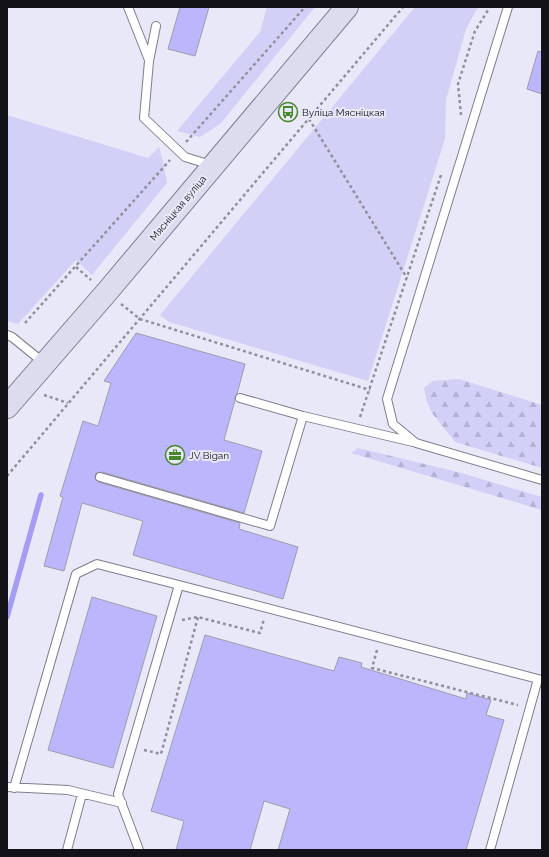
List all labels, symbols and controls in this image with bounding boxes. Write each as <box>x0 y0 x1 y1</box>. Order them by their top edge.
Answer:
bus stop icon: Вуліца Мясніцкая <box>277 101 299 123</box>
place label: Вуліца Мясніцкая <box>302 107 385 118</box>
street label: Мясніцкая вуліца <box>148 173 208 243</box>
office icon: JV Bigan <box>164 444 186 466</box>
place label: JV Bigan <box>189 450 229 461</box>

